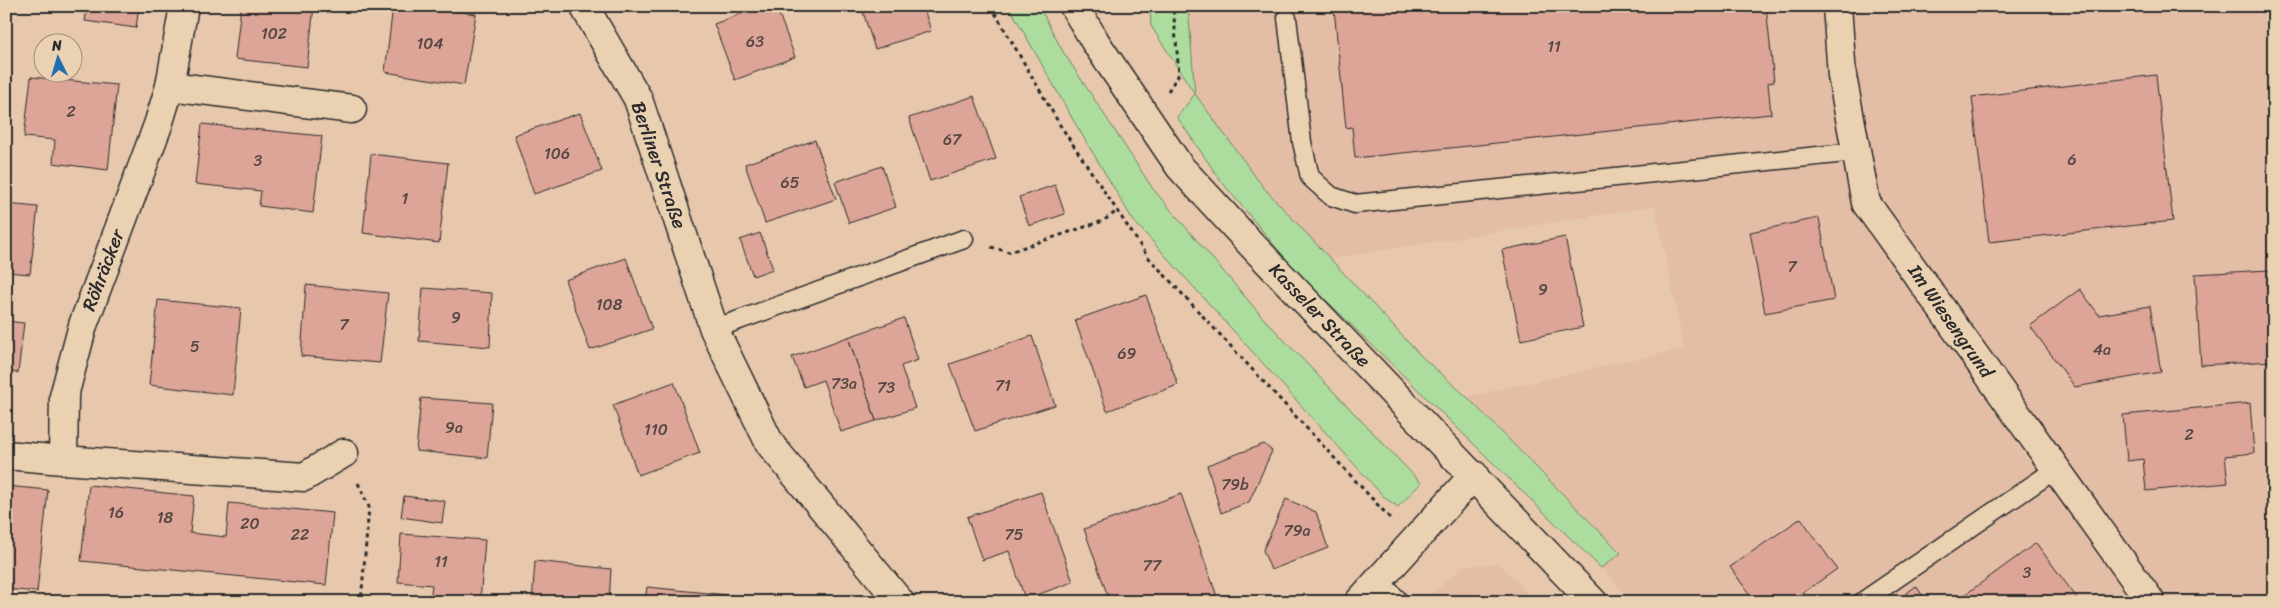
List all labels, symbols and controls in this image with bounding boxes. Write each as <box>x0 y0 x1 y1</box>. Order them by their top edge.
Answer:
house number: 102 <box>261 19 287 48</box>
house number: 63 <box>746 27 764 56</box>
house number: 104 <box>417 29 443 58</box>
north arrow <box>32 32 82 82</box>
house number: 11 <box>1547 32 1561 61</box>
text: N <box>50 33 63 59</box>
house number: 2 <box>66 97 76 126</box>
street label: Berliner Straße <box>622 97 696 233</box>
house number: 67 <box>943 125 962 154</box>
house number: 106 <box>544 139 570 168</box>
house number: 6 <box>2067 145 2077 174</box>
house number: 3 <box>254 146 263 175</box>
house number: 65 <box>781 168 800 197</box>
house number: 1 <box>402 184 409 213</box>
street label: Röhräcker <box>72 223 134 316</box>
house number: 7 <box>1787 252 1797 281</box>
street label: Kasseler Straße <box>1261 255 1379 376</box>
street label: Im Wiesengrund <box>1899 256 2004 386</box>
house number: 9 <box>1538 275 1548 304</box>
house number: 108 <box>596 290 623 319</box>
house number: 9 <box>451 303 461 332</box>
house number: 7 <box>339 310 349 339</box>
house number: 5 <box>190 332 200 361</box>
house number: 4a <box>2093 335 2111 364</box>
house number: 69 <box>1118 339 1137 368</box>
house number: 73a <box>831 369 857 398</box>
house number: 71 <box>995 371 1011 400</box>
house number: 73 <box>877 373 895 402</box>
house number: 9a <box>445 413 463 442</box>
house number: 110 <box>644 415 668 444</box>
house number: 2 <box>2184 420 2194 449</box>
house number: 79b <box>1221 470 1249 499</box>
house number: 16 <box>108 498 124 527</box>
house number: 18 <box>157 503 174 532</box>
house number: 20 <box>240 509 260 538</box>
house number: 79a <box>1284 516 1311 545</box>
house number: 22 <box>291 520 309 549</box>
house number: 75 <box>1005 520 1024 549</box>
house number: 11 <box>434 547 448 576</box>
house number: 77 <box>1143 551 1162 580</box>
house number: 3 <box>2023 558 2032 587</box>

